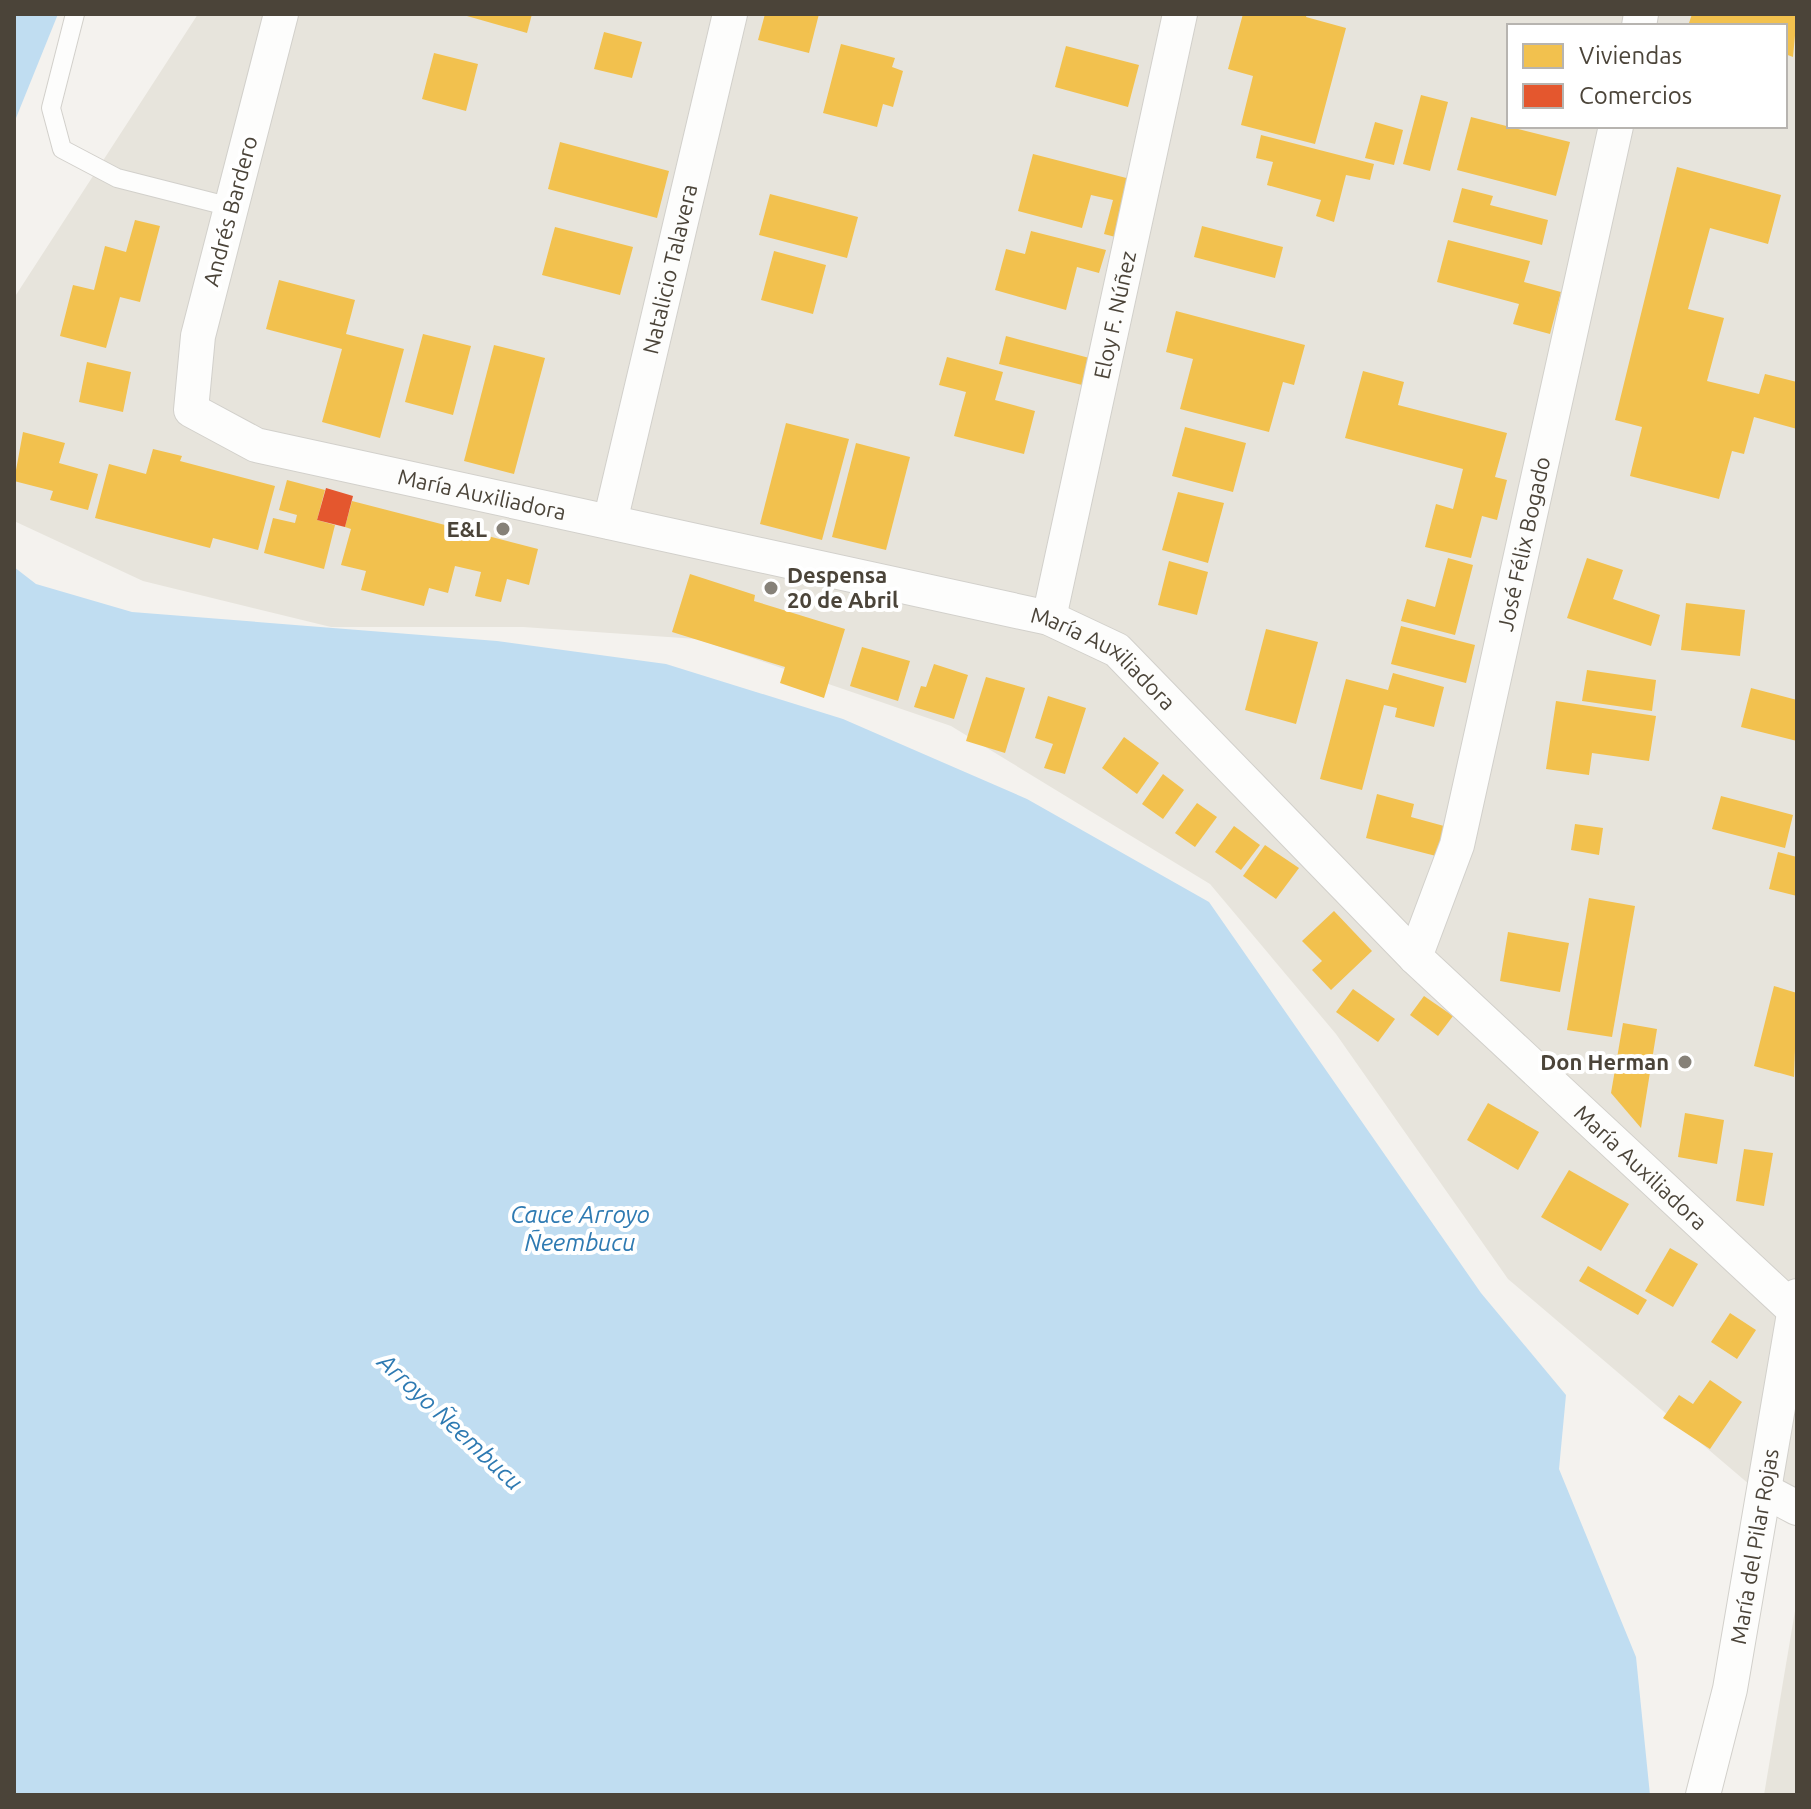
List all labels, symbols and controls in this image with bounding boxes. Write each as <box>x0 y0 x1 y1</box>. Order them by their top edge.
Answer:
legend <box>1507 24 1787 128</box>
text: Viviendas <box>1579 42 1682 69</box>
text: Comercios <box>1579 82 1692 109</box>
street label: Andrés Bardero <box>197 133 262 289</box>
street label: Natalicio Talavera <box>637 181 701 356</box>
street label: Eloy F. Núñez <box>1088 248 1140 381</box>
street label: José Félix Bogado <box>1492 454 1555 633</box>
street label: María Auxiliadora <box>396 463 569 524</box>
place label: E&L <box>447 516 487 541</box>
marker: E&L <box>494 520 512 538</box>
place label: Despensa 20 de Abril <box>787 562 899 612</box>
marker: Despensa 20 de Abril <box>762 579 780 597</box>
street label: María Auxiliadora <box>1029 601 1181 715</box>
place label: Don Herman <box>1540 1049 1669 1074</box>
marker: Don Herman <box>1676 1053 1694 1071</box>
street label: María Auxiliadora <box>1570 1099 1713 1235</box>
water label: Cauce Arroyo Ñeembucu <box>510 1201 650 1256</box>
water label: Arroyo Ñeembucu <box>372 1347 528 1495</box>
street label: María del Pilar Rojas <box>1725 1447 1783 1646</box>

